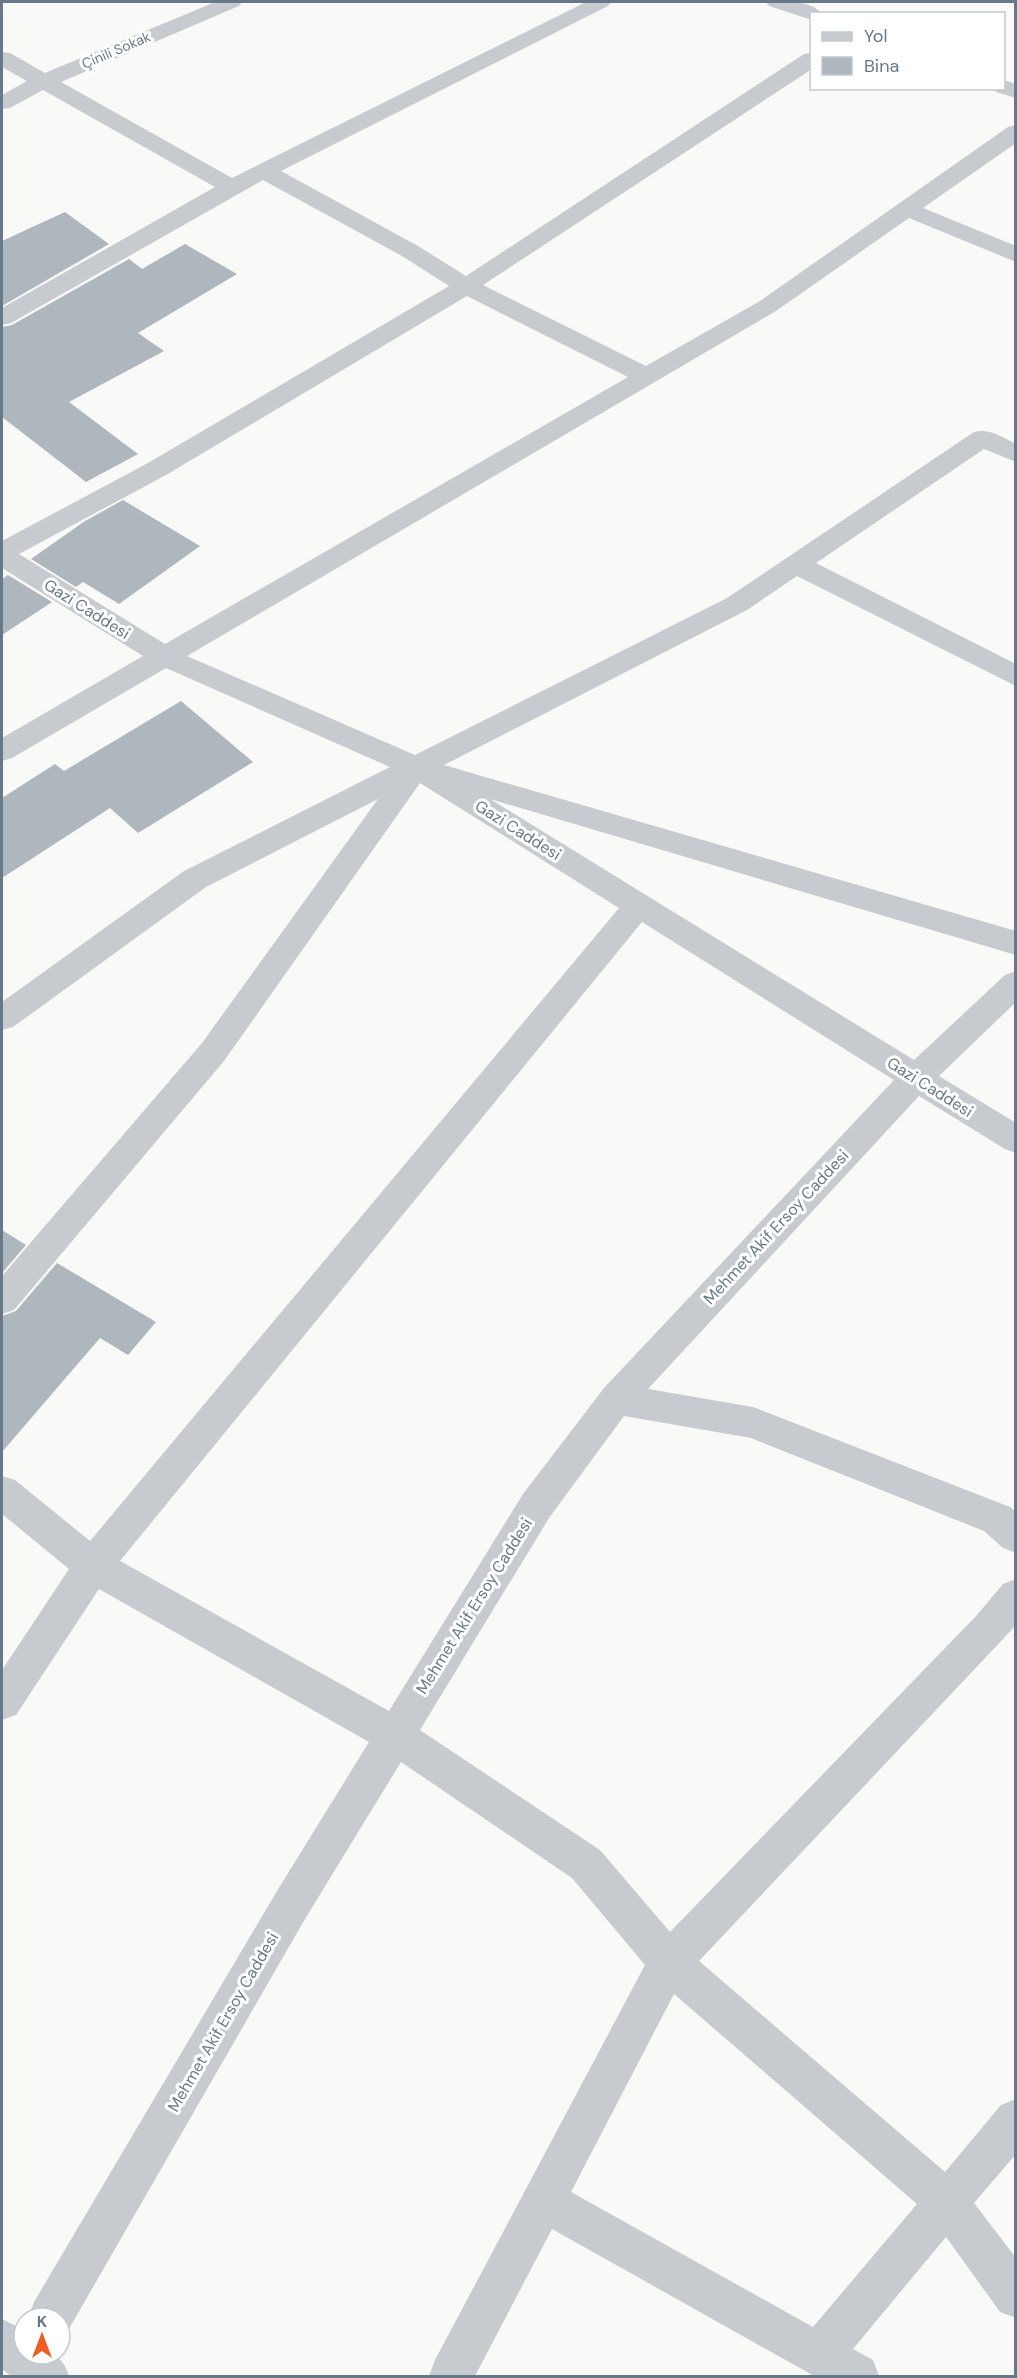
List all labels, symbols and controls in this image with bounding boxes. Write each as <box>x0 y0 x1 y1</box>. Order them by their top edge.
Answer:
legend <box>810 12 1005 90</box>
text: Yol <box>864 24 888 48</box>
street label: Çinili Sokak <box>79 27 153 73</box>
text: Bina <box>864 54 899 78</box>
street label: Gazi Caddesi <box>40 574 134 644</box>
street label: Gazi Caddesi <box>471 795 565 865</box>
street label: Gazi Caddesi <box>883 1052 977 1122</box>
street label: Mehmet Akif Ersoy Caddesi <box>699 1145 853 1309</box>
street label: Mehmet Akif Ersoy Caddesi <box>411 1514 537 1698</box>
street label: Mehmet Akif Ersoy Caddesi <box>163 1929 283 2115</box>
north arrow <box>12 2306 72 2366</box>
text: K <box>37 2311 48 2332</box>

